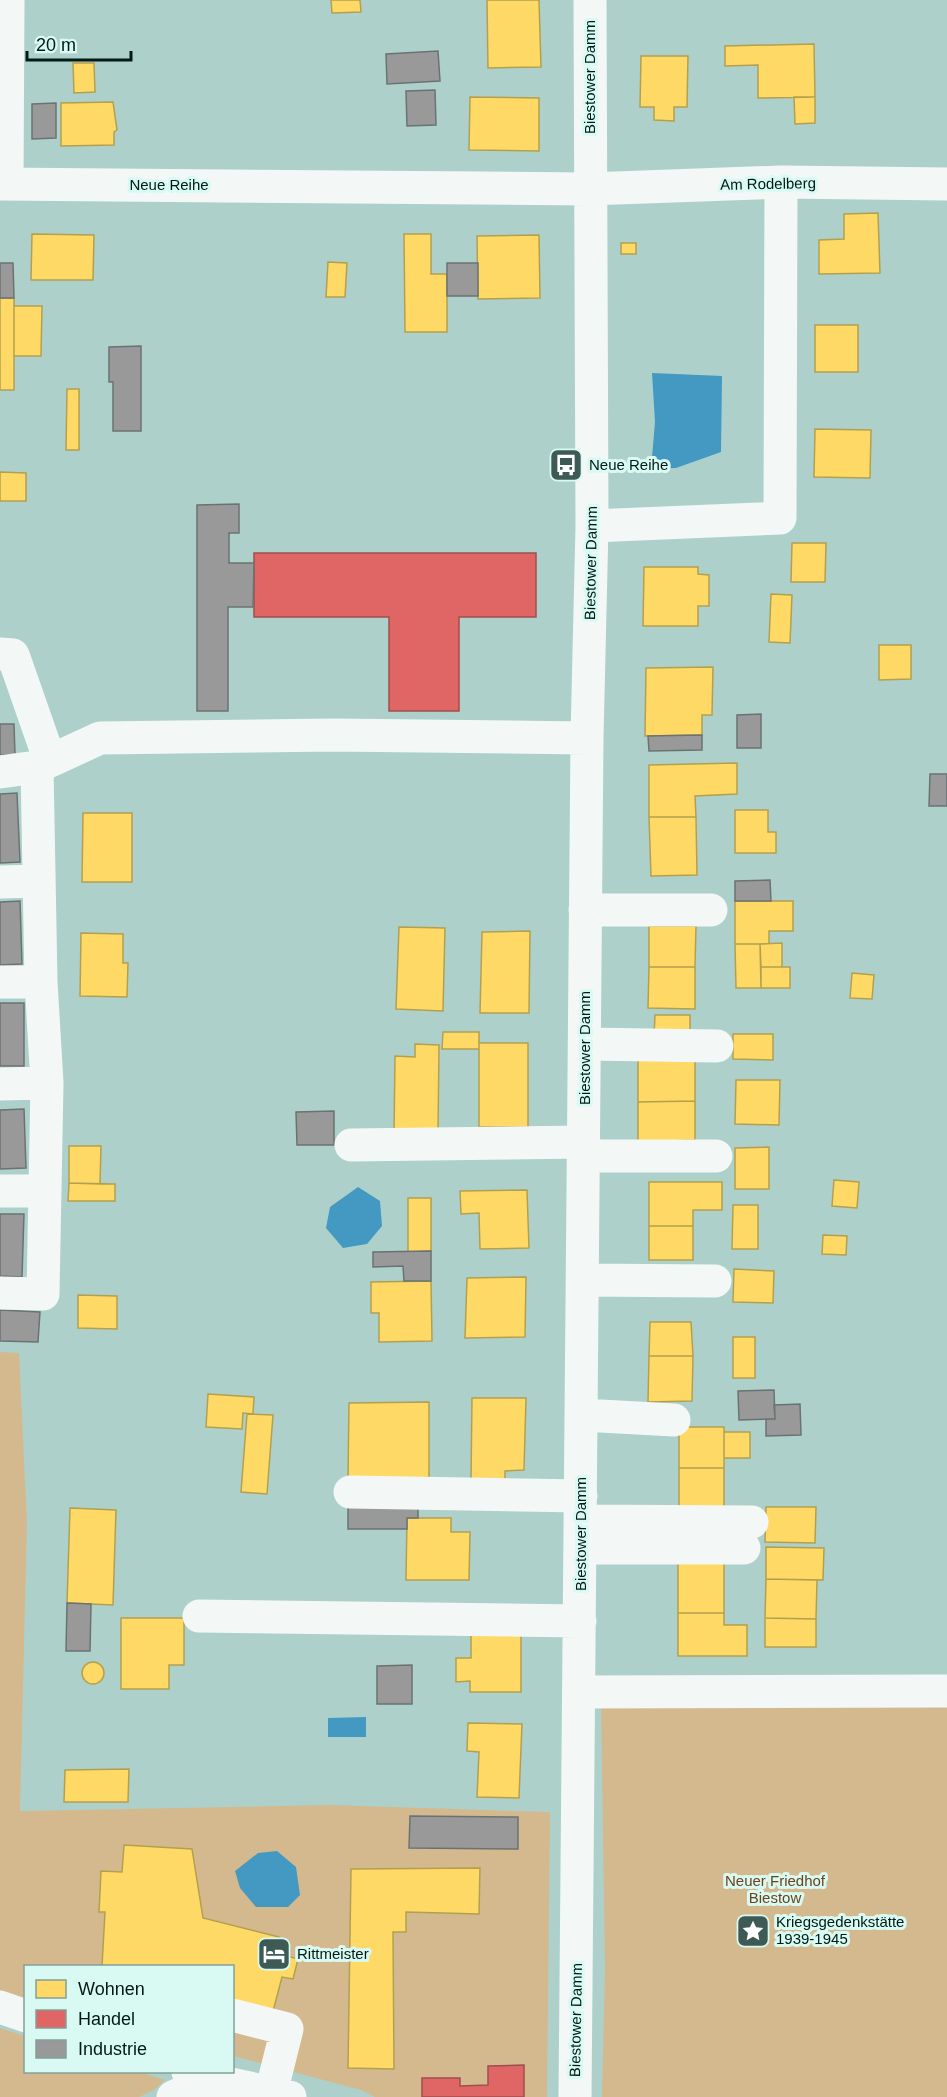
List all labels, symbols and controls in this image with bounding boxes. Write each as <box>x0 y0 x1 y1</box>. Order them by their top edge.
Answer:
street label: Biestower Damm <box>581 20 598 134</box>
scale bar <box>27 24 130 62</box>
text: 20 m <box>36 35 76 55</box>
street label: Am Rodelberg <box>720 174 816 193</box>
street label: Neue Reihe <box>129 176 209 193</box>
bus stop icon: Neue Reihe <box>548 447 584 483</box>
place label: Neue Reihe <box>589 456 668 473</box>
street label: Biestower Damm <box>581 506 600 620</box>
street label: Biestower Damm <box>576 991 593 1105</box>
street label: Biestower Damm <box>572 1477 589 1591</box>
park label: Neuer Friedhof Biestow <box>725 1872 826 1906</box>
place icon: Kriegsgedenkstätte 1939-1945 <box>735 1913 771 1949</box>
place label: Kriegsgedenkstätte 1939-1945 <box>776 1913 904 1947</box>
hotel icon: Rittmeister <box>256 1936 292 1972</box>
place label: Rittmeister <box>297 1945 369 1962</box>
street label: Biestower Damm <box>566 1963 585 2077</box>
legend <box>24 1965 234 2073</box>
text: Wohnen <box>78 1979 145 1999</box>
text: Handel <box>78 2009 135 2029</box>
text: Industrie <box>78 2039 147 2059</box>

